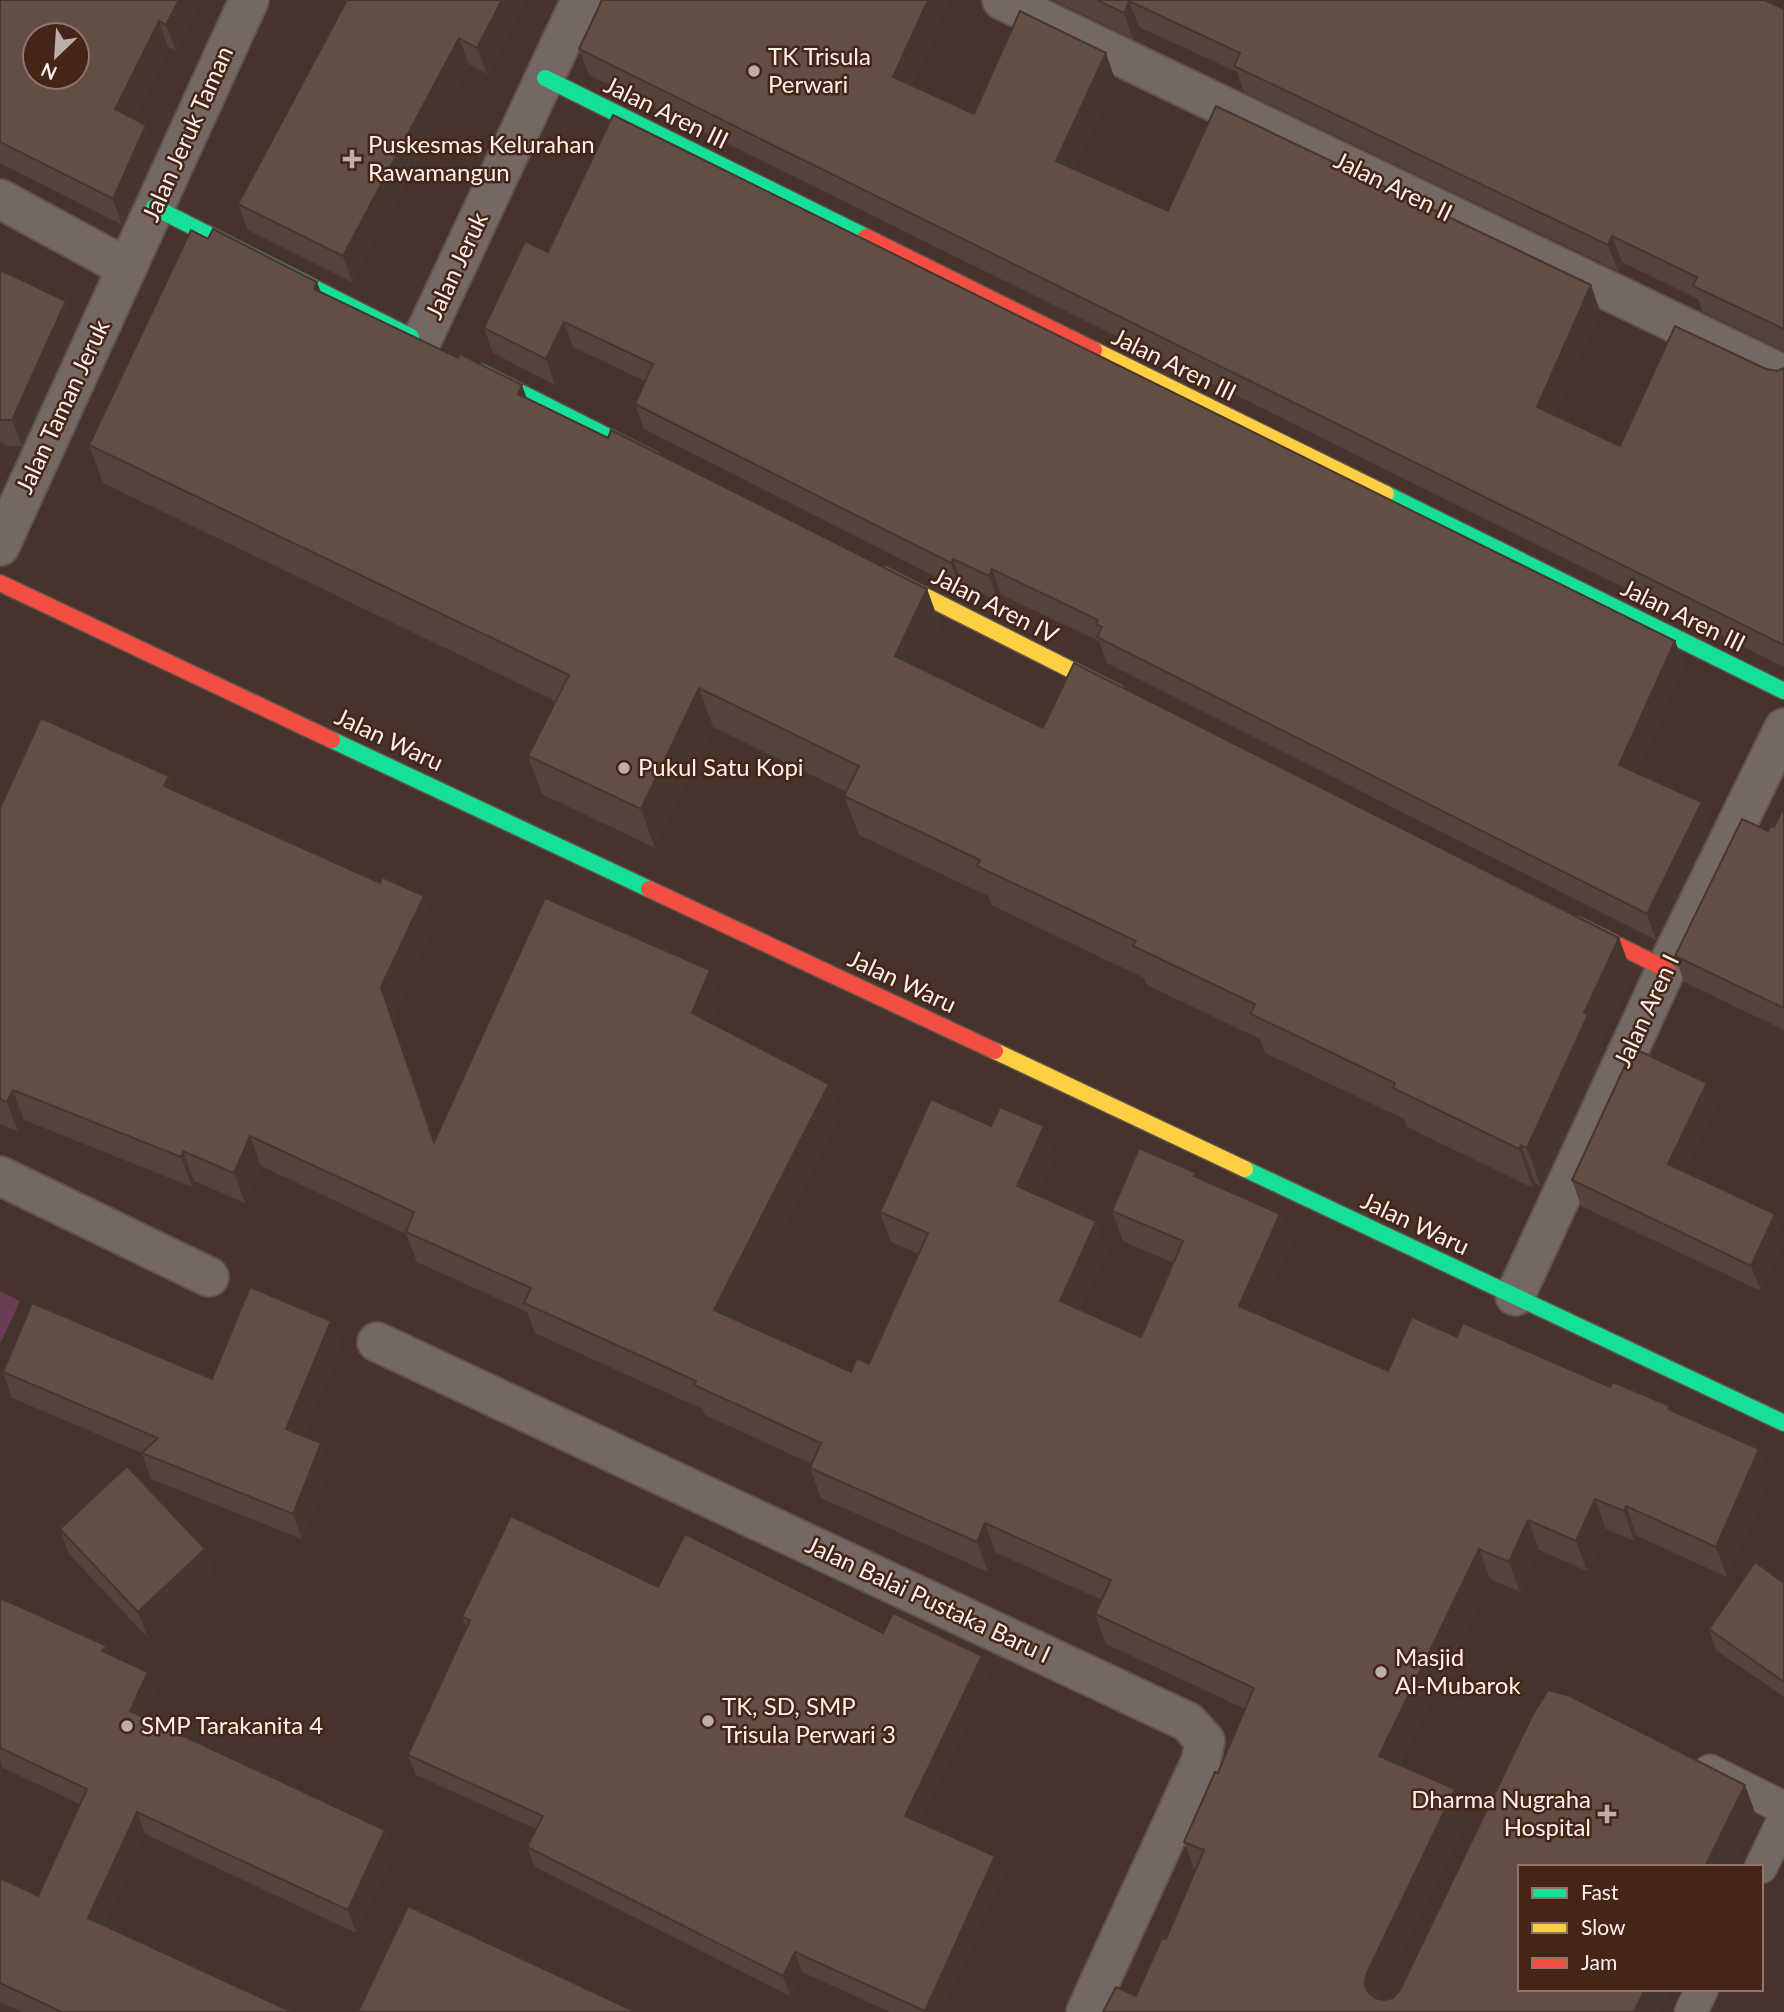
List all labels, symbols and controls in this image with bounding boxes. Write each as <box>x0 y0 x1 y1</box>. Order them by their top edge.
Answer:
north arrow <box>21 21 91 91</box>
street label: Jalan Jeruk Taman <box>135 41 238 225</box>
place label: TK Trisula Perwari <box>768 41 871 98</box>
text: N <box>37 58 60 85</box>
marker: TK Trisula Perwari <box>746 63 762 79</box>
street label: Jalan Aren III <box>600 69 734 154</box>
place label: Puskesmas Kelurahan Rawamangun <box>368 129 595 186</box>
street label: Jalan Aren II <box>1330 145 1458 227</box>
marker: Puskesmas Kelurahan Rawamangun <box>342 149 362 169</box>
street label: Jalan Jeruk <box>418 207 493 323</box>
street label: Jalan Taman Jeruk <box>9 314 115 498</box>
street label: Jalan Aren III <box>1108 321 1242 406</box>
street label: Jalan Aren IV <box>928 561 1064 649</box>
street label: Jalan Aren III <box>1617 572 1751 657</box>
street label: Jalan Waru <box>331 701 448 776</box>
place label: Pukul Satu Kopi <box>638 752 804 781</box>
marker: Pukul Satu Kopi <box>616 760 632 776</box>
street label: Jalan Waru <box>844 943 961 1018</box>
street label: Jalan Aren I <box>1607 949 1684 1071</box>
street label: Jalan Waru <box>1357 1185 1474 1260</box>
street label: Jalan Balai Pustaka Baru I <box>802 1529 1056 1668</box>
place label: Masjid Al-Mubarok <box>1395 1642 1521 1699</box>
marker: Masjid Al-Mubarok <box>1373 1664 1389 1680</box>
place label: TK, SD, SMP Trisula Perwari 3 <box>722 1691 896 1748</box>
place label: SMP Tarakanita 4 <box>141 1710 323 1739</box>
marker: TK, SD, SMP Trisula Perwari 3 <box>700 1713 716 1729</box>
marker: SMP Tarakanita 4 <box>119 1718 135 1734</box>
place label: Dharma Nugraha Hospital <box>1411 1784 1591 1841</box>
marker: Dharma Nugraha Hospital <box>1597 1804 1617 1824</box>
legend <box>1518 1865 1763 1991</box>
text: Fast <box>1581 1879 1619 1904</box>
text: Slow <box>1581 1914 1626 1939</box>
text: Jam <box>1581 1949 1617 1974</box>

